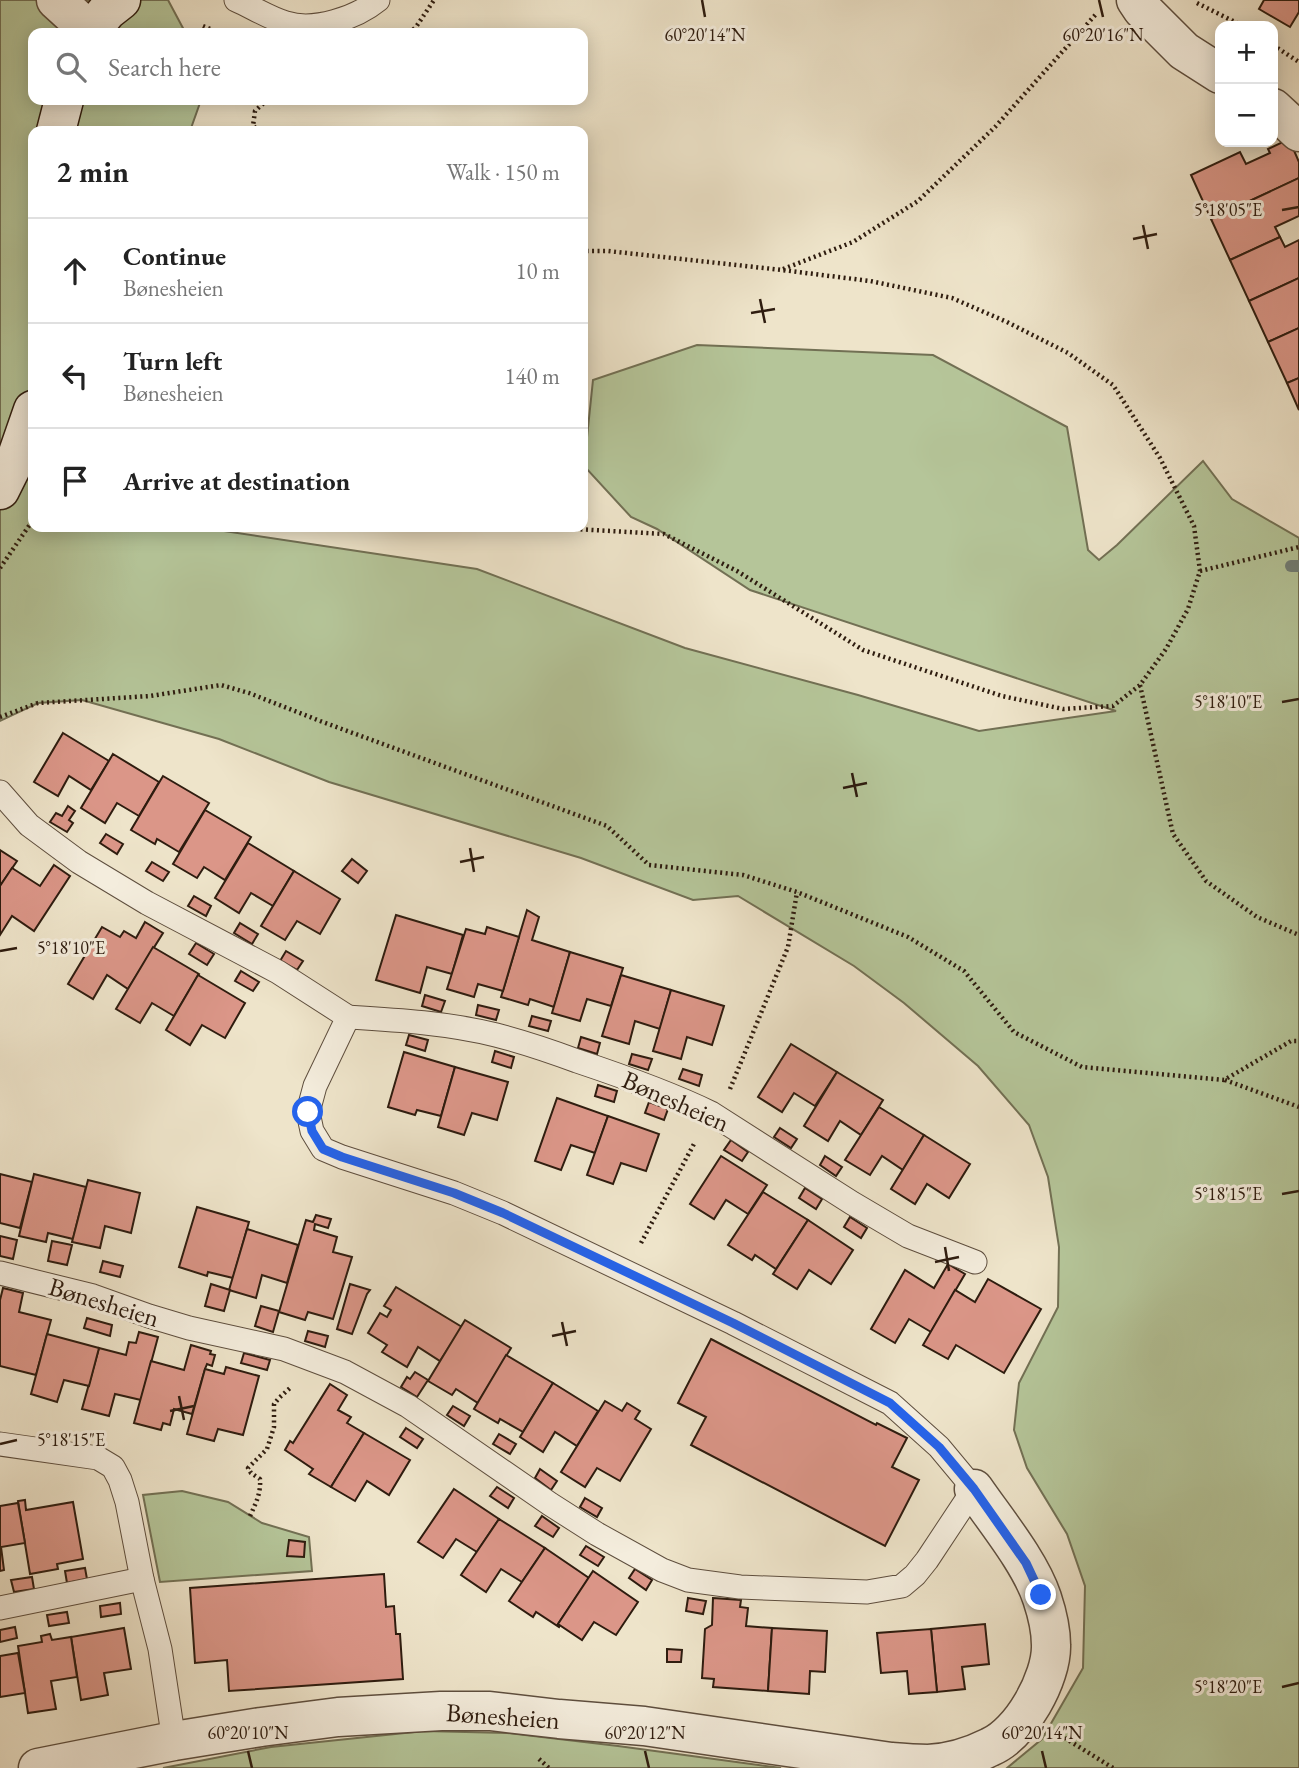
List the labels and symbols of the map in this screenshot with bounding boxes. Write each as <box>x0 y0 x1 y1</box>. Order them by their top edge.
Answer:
text: 60°20'14"N <box>665 23 746 46</box>
text: 60°20'16"N <box>1063 23 1144 46</box>
text: 5°18'05"E <box>1194 198 1262 221</box>
text: 5°18'10"E <box>1194 690 1262 713</box>
text: 5°18'10"E <box>37 936 105 959</box>
street label: Bønesheien <box>617 1062 735 1140</box>
route start <box>292 1096 323 1127</box>
text: 5°18'15"E <box>1194 1182 1262 1205</box>
street label: Bønesheien <box>45 1269 164 1335</box>
text: 5°18'15"E <box>37 1428 105 1451</box>
route end <box>1025 1579 1056 1610</box>
text: 5°18'20"E <box>1194 1675 1262 1698</box>
street label: Bønesheien <box>445 1695 561 1737</box>
text: 60°20'10"N <box>208 1721 289 1744</box>
text: 60°20'12"N <box>605 1721 686 1744</box>
text: 60°20'14"N <box>1002 1721 1083 1744</box>

